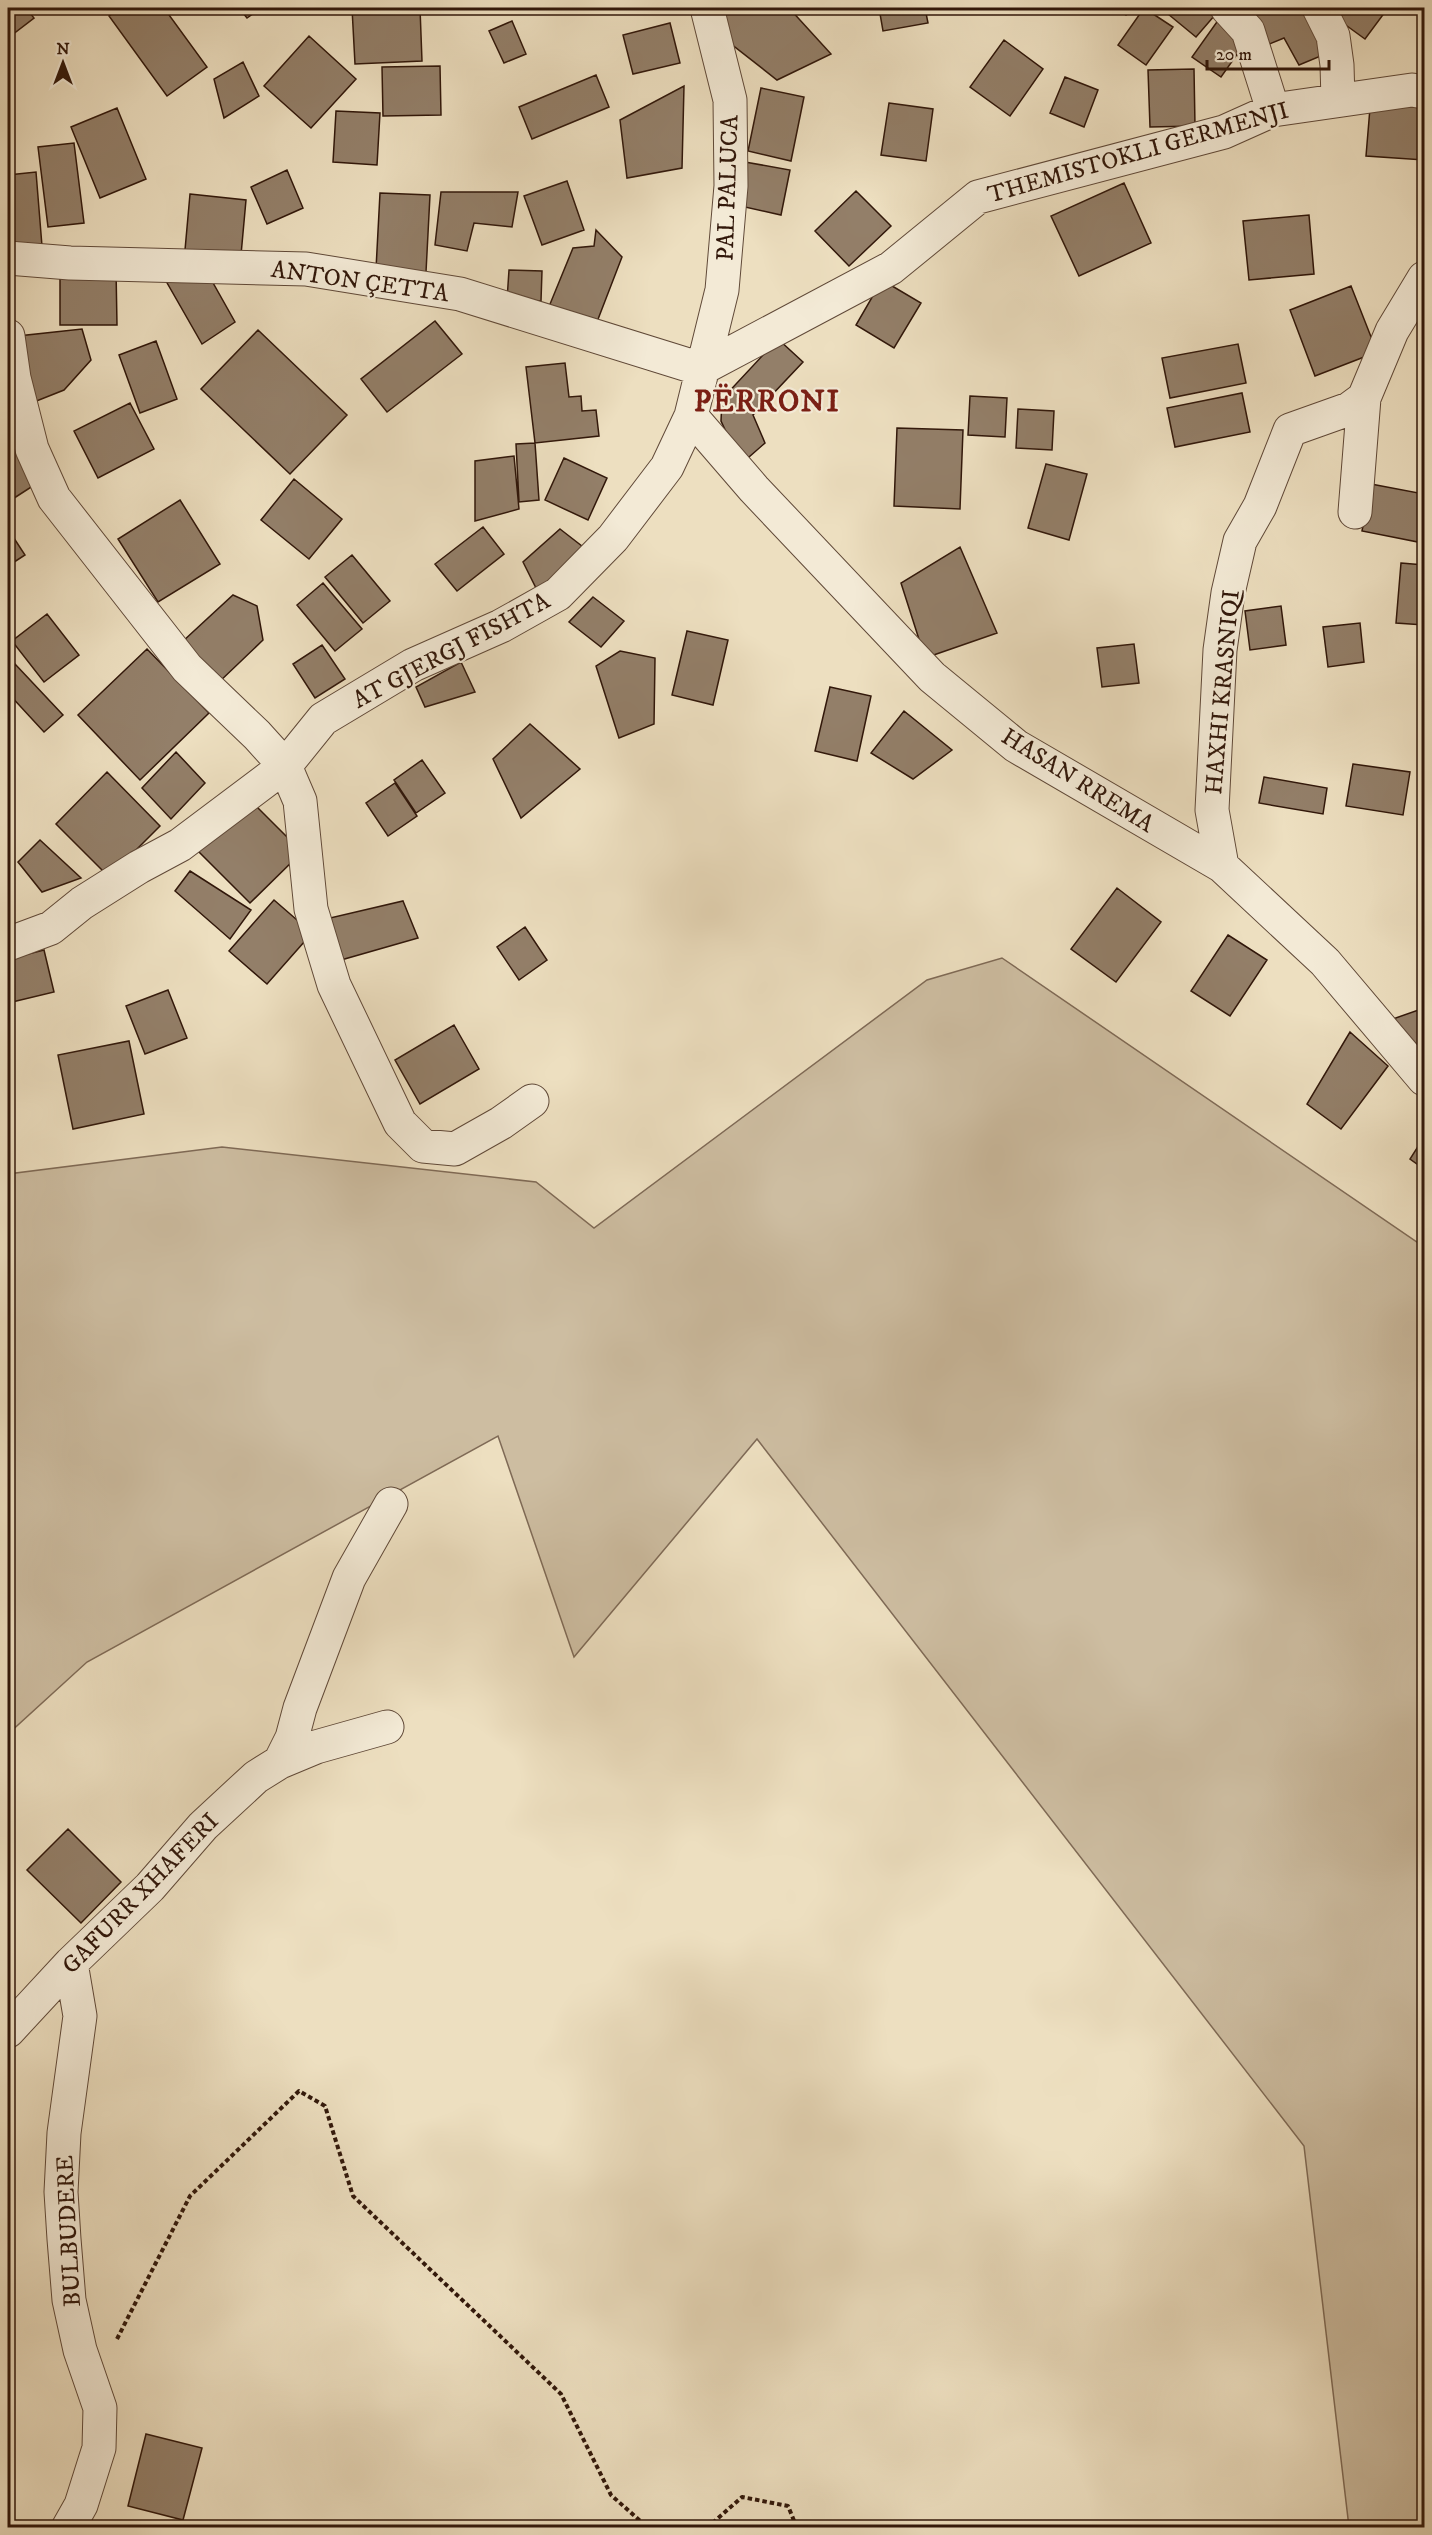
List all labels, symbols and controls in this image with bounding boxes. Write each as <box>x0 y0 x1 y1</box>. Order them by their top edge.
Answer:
north arrow <box>33 33 93 93</box>
scale bar <box>1207 33 1328 71</box>
text: N <box>56 39 70 59</box>
text: 20 m <box>1216 44 1252 66</box>
street label: THEMISTOKLI GERMENJI <box>984 96 1292 210</box>
street label: PAL PALUCA <box>710 114 746 262</box>
street label: ANTON ÇETTA <box>269 255 451 309</box>
district label: PËRRONI <box>694 383 840 421</box>
street label: AT GJERGJ FISHTA <box>348 586 556 716</box>
street label: HAXHI KRASNIQI <box>1199 587 1247 796</box>
street label: HASAN RREMA <box>996 722 1160 840</box>
street label: GAFURR XHAFERI <box>56 1807 225 1981</box>
street label: BULBUDERE <box>50 2154 88 2308</box>

